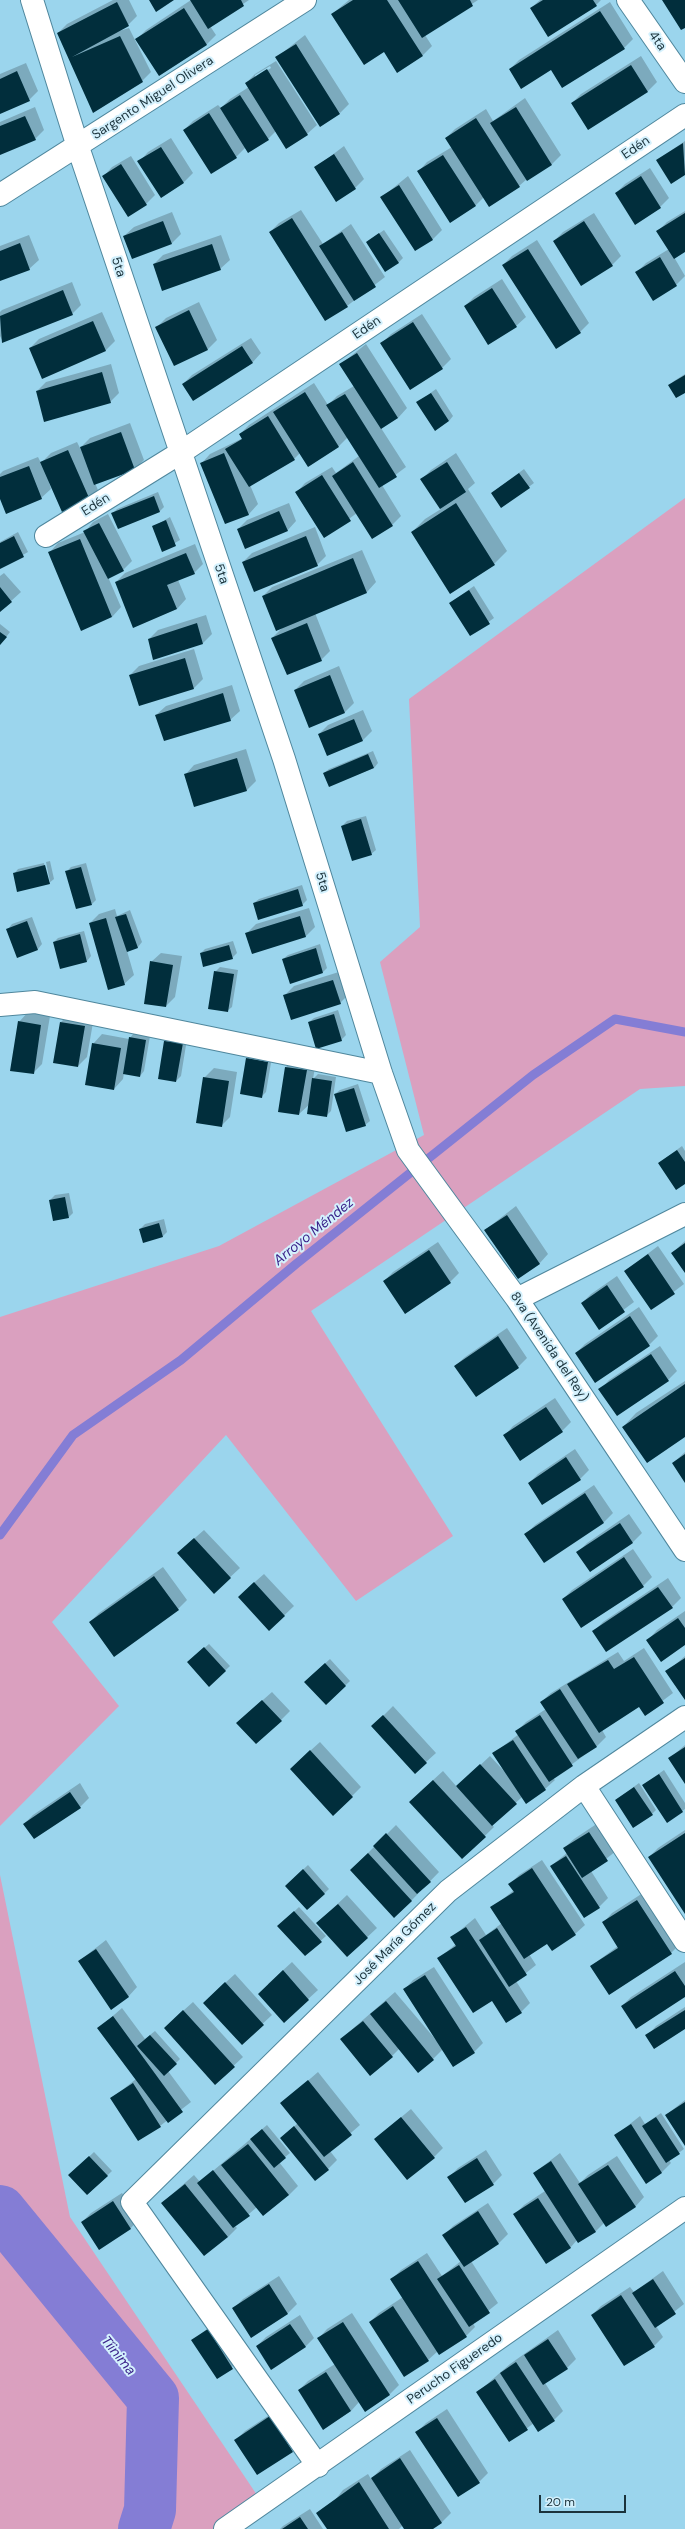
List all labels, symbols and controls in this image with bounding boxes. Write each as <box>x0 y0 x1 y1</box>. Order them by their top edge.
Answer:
street label: 4ta <box>645 28 669 54</box>
street label: Sargento Miguel Olivera <box>89 53 217 143</box>
street label: Edén <box>619 133 653 163</box>
street label: 5ta <box>107 255 129 279</box>
street label: Edén <box>350 313 384 343</box>
street label: Edén <box>79 490 113 520</box>
street label: 5ta <box>210 562 232 586</box>
street label: 5ta <box>312 870 332 894</box>
water label: Arroyo Méndez <box>271 1195 357 1269</box>
street label: 8va (Avenida del Rey) <box>506 1289 592 1405</box>
street label: José María Gómez <box>350 1899 440 1989</box>
street label: Perucho Figueredo <box>404 2330 506 2408</box>
water label: Tíinima <box>97 2333 139 2379</box>
scale bar <box>541 2487 628 2513</box>
text: 20 m <box>546 2494 575 2510</box>

